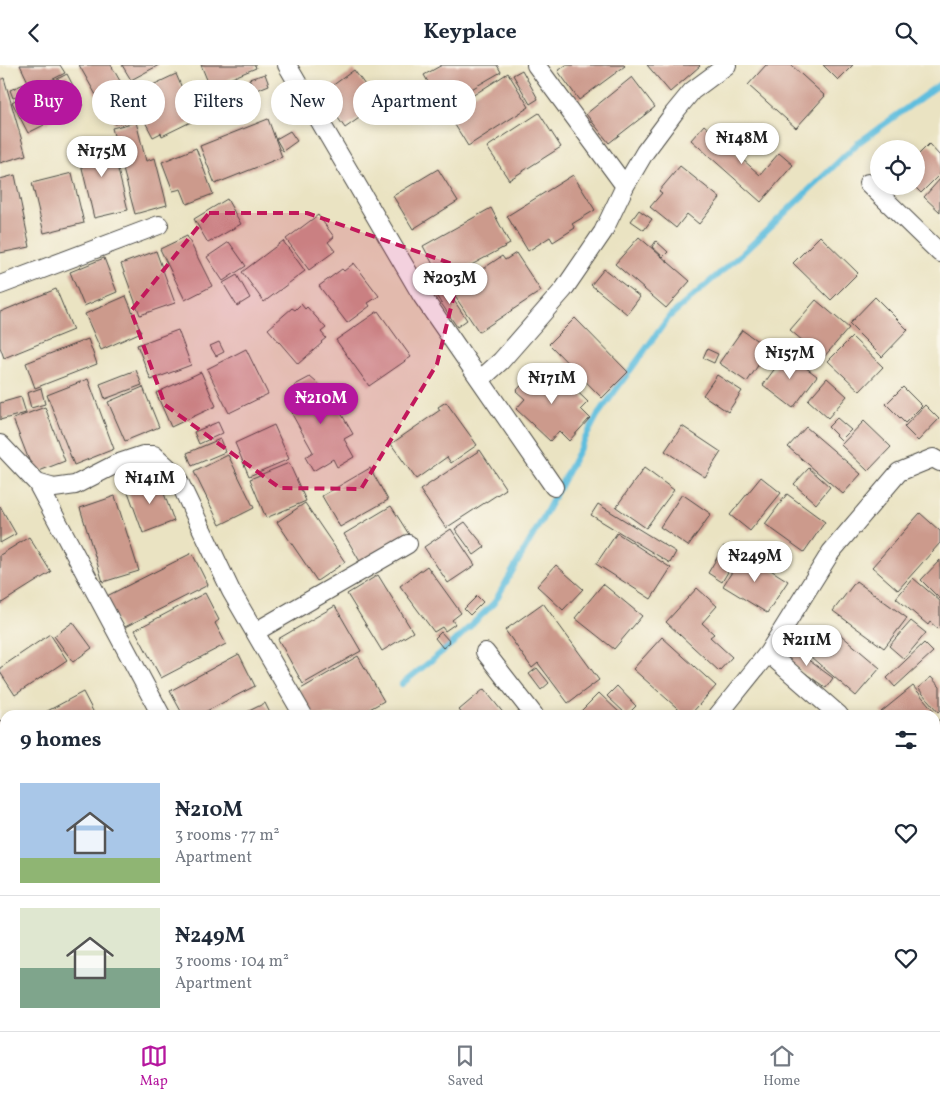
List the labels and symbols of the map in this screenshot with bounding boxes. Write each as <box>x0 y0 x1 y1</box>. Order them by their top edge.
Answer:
pin: ₦148M <box>707 123 777 165</box>
pin: ₦175M <box>67 135 137 178</box>
pin: ₦203M <box>415 263 485 305</box>
pin: ₦157M <box>755 337 825 380</box>
pin: ₦171M <box>517 363 587 405</box>
pin: ₦210M <box>286 383 356 425</box>
pin: ₦141M <box>115 463 185 505</box>
pin: ₦249M <box>720 541 790 583</box>
pin: ₦211M <box>772 625 842 667</box>

